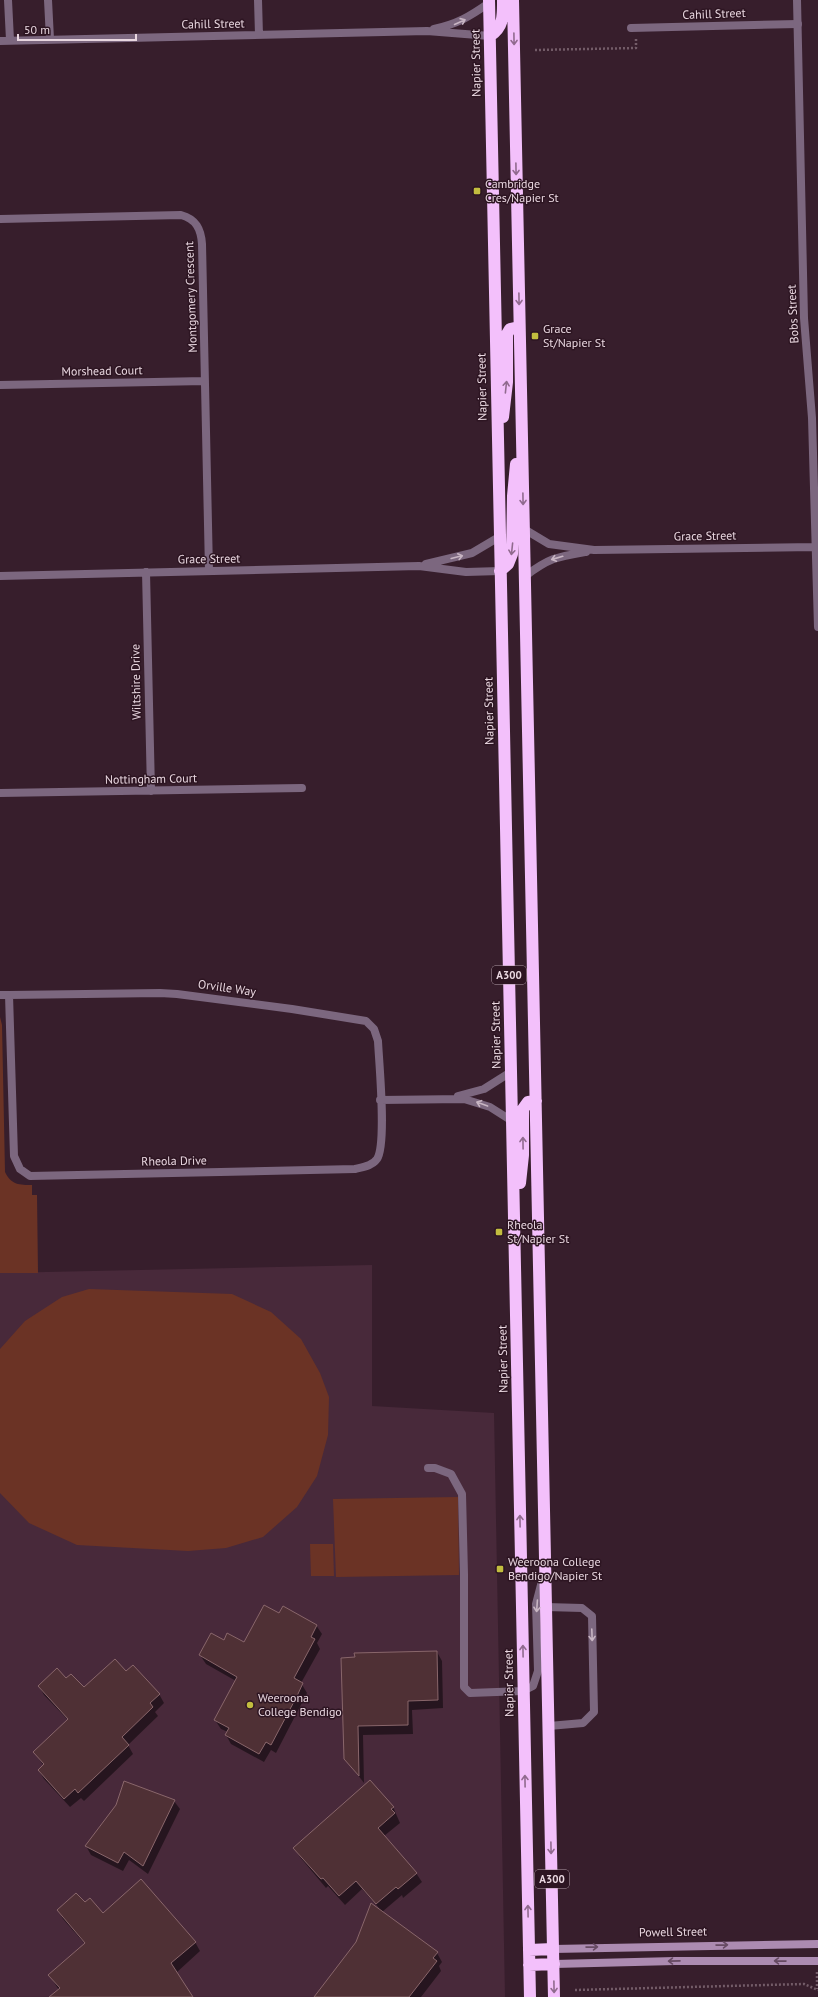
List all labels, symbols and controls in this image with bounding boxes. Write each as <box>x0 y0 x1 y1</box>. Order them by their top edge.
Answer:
street label: Cahill Street <box>682 5 746 22</box>
street label: Cahill Street <box>181 15 245 32</box>
scale bar <box>18 16 136 42</box>
one-way arrow <box>454 18 466 25</box>
text: 50 m <box>24 22 50 37</box>
street label: Napier Street <box>467 29 484 97</box>
one-way arrow <box>510 32 518 45</box>
one-way arrow <box>513 162 520 175</box>
place label: Cambridge Cres/Napier St <box>485 176 559 205</box>
marker: Cambridge Cres/Napier St <box>472 186 482 196</box>
street label: Montgomery Crescent <box>181 241 200 353</box>
street label: Bobs Street <box>783 284 802 344</box>
one-way arrow <box>515 292 523 305</box>
place label: Grace St/Napier St <box>543 321 605 350</box>
marker: Grace St/Napier St <box>530 331 540 341</box>
street label: Napier Street <box>473 353 490 421</box>
street label: Morshead Court <box>61 362 143 379</box>
one-way arrow <box>503 381 510 394</box>
one-way arrow <box>519 492 527 505</box>
street label: Grace Street <box>674 527 736 544</box>
one-way arrow <box>509 542 516 555</box>
street label: Grace Street <box>178 550 240 567</box>
one-way arrow <box>450 553 463 561</box>
one-way arrow <box>550 554 563 562</box>
street label: Wiltshire Drive <box>127 644 144 720</box>
street label: Napier Street <box>480 677 497 745</box>
street label: Nottingham Court <box>105 770 197 787</box>
road number: A300 <box>492 966 526 984</box>
street label: Orville Way <box>197 976 257 999</box>
street label: Napier Street <box>487 1001 504 1069</box>
one-way arrow <box>476 1099 488 1107</box>
one-way arrow <box>519 1137 527 1150</box>
street label: Rheola Drive <box>141 1152 207 1169</box>
place label: Rheola St/Napier St <box>507 1217 569 1246</box>
marker: Rheola St/Napier St <box>494 1227 504 1237</box>
street label: Napier Street <box>494 1325 511 1393</box>
one-way arrow <box>516 1515 524 1528</box>
place label: Weeroona College Bendigo/Napier St <box>508 1554 602 1583</box>
marker: Weeroona College Bendigo/Napier St <box>495 1564 505 1574</box>
one-way arrow <box>533 1599 540 1612</box>
one-way arrow <box>588 1628 596 1641</box>
one-way arrow <box>519 1645 526 1658</box>
street label: Napier Street <box>500 1649 517 1717</box>
place label: Weeroona College Bendigo <box>258 1690 342 1719</box>
marker: Weeroona College Bendigo <box>245 1700 255 1710</box>
one-way arrow <box>521 1775 529 1788</box>
one-way arrow <box>547 1841 555 1854</box>
road number: A300 <box>535 1870 569 1888</box>
one-way arrow <box>524 1905 532 1918</box>
street label: Powell Street <box>639 1923 707 1940</box>
one-way arrow <box>715 1941 728 1949</box>
one-way arrow <box>585 1943 598 1951</box>
one-way arrow <box>668 1957 681 1965</box>
one-way arrow <box>774 1957 787 1965</box>
one-way arrow <box>550 1980 558 1993</box>

